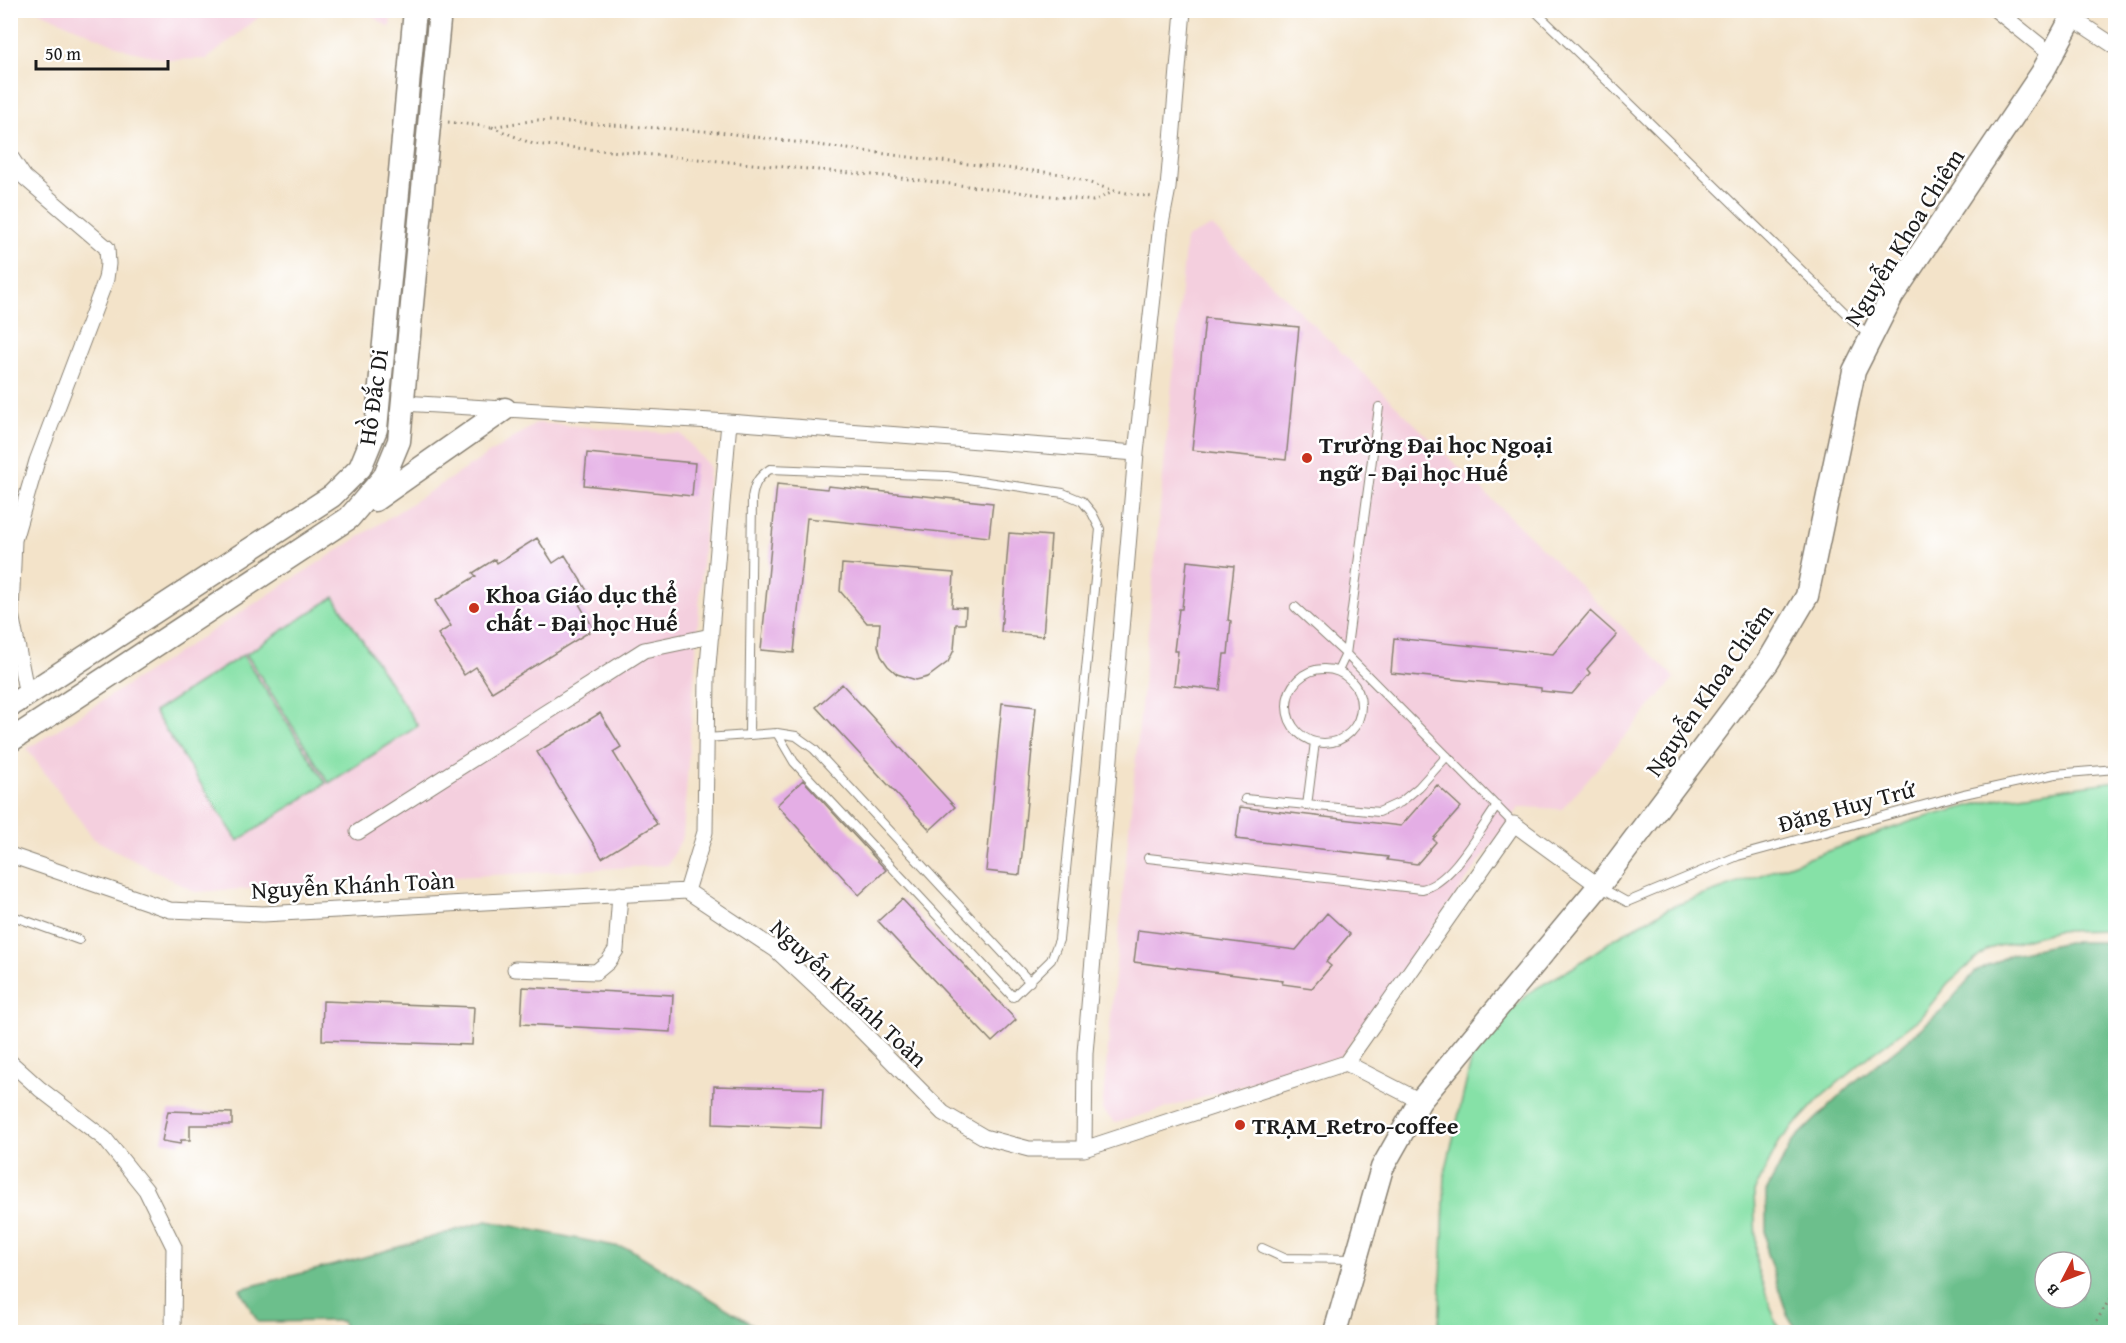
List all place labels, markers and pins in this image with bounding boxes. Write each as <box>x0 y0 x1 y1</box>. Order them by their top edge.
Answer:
place label: Trường Đại học Ngoại ngữ - Đại học Huế <box>1319 427 1553 490</box>
marker: Trường Đại học Ngoại ngữ - Đại học Huế <box>1300 451 1314 465</box>
place label: Khoa Giáo dục thể chất - Đại học Huế <box>486 577 678 640</box>
marker: Khoa Giáo dục thể chất - Đại học Huế <box>467 601 481 615</box>
place label: TRẠM_Retro-coffee <box>1252 1108 1459 1143</box>
marker: TRẠM_Retro-coffee <box>1233 1118 1247 1132</box>

